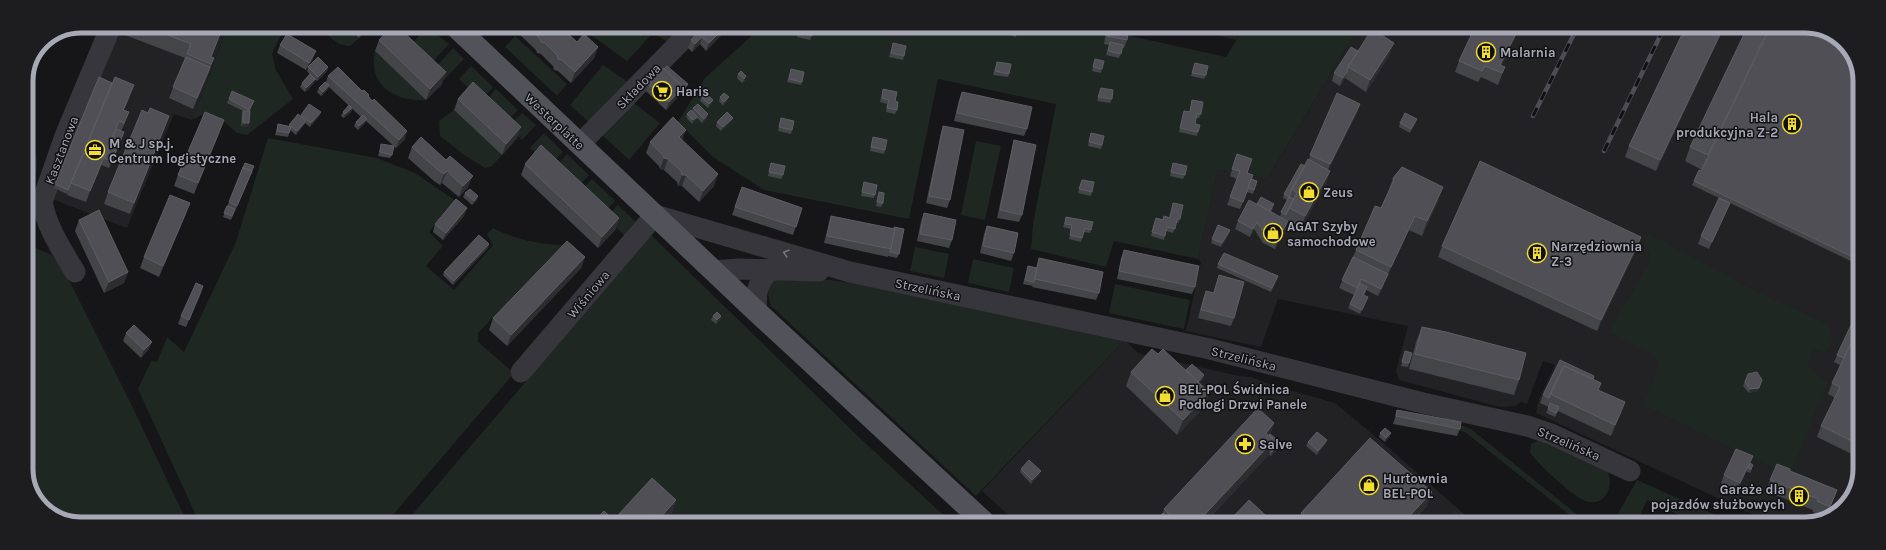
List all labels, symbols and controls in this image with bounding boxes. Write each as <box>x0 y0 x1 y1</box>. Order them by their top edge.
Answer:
building icon: Malarnia <box>1475 41 1497 63</box>
place label: Malarnia <box>1500 45 1556 60</box>
street label: Składowa <box>613 61 664 112</box>
supermarket icon: Haris <box>651 80 673 102</box>
place label: Haris <box>676 84 709 99</box>
street label: Westerplatte <box>522 90 588 153</box>
place label: Hala produkcyjna Z-2 <box>1676 110 1778 140</box>
building icon: Hala produkcyjna Z-2 <box>1781 113 1803 135</box>
street label: Kasztanowa <box>42 114 81 186</box>
place label: M & J sp.j. Centrum logistyczne <box>109 136 236 166</box>
office icon: M & J sp.j. Centrum logistyczne <box>84 139 106 161</box>
shop icon: Zeus <box>1298 181 1320 203</box>
place label: Zeus <box>1323 185 1353 200</box>
place label: AGAT Szyby samochodowe <box>1287 219 1376 249</box>
shop icon: AGAT Szyby samochodowe <box>1262 222 1284 244</box>
place label: Narzędziownia Z-3 <box>1551 239 1642 269</box>
building icon: Narzędziownia Z-3 <box>1526 242 1548 264</box>
one-way arrow <box>782 249 789 258</box>
street label: Wiśniowa <box>564 267 613 321</box>
street label: Strzelińska <box>894 275 962 304</box>
street label: Strzelińska <box>1210 343 1278 374</box>
place label: BEL-POL Świdnica Podłogi Drzwi Panele <box>1179 380 1307 412</box>
shop icon: BEL-POL Świdnica Podłogi Drzwi Panele <box>1154 385 1176 407</box>
street label: Strzelińska <box>1535 423 1603 463</box>
pharmacy icon: Salve <box>1234 433 1256 455</box>
place label: Salve <box>1259 437 1293 452</box>
place label: Hurtownia BEL-POL <box>1383 471 1448 501</box>
shop icon: Hurtownia BEL-POL <box>1358 474 1380 496</box>
place label: Garaże dla pojazdów służbowych <box>1651 482 1785 512</box>
building icon: Garaże dla pojazdów służbowych <box>1788 485 1810 507</box>

